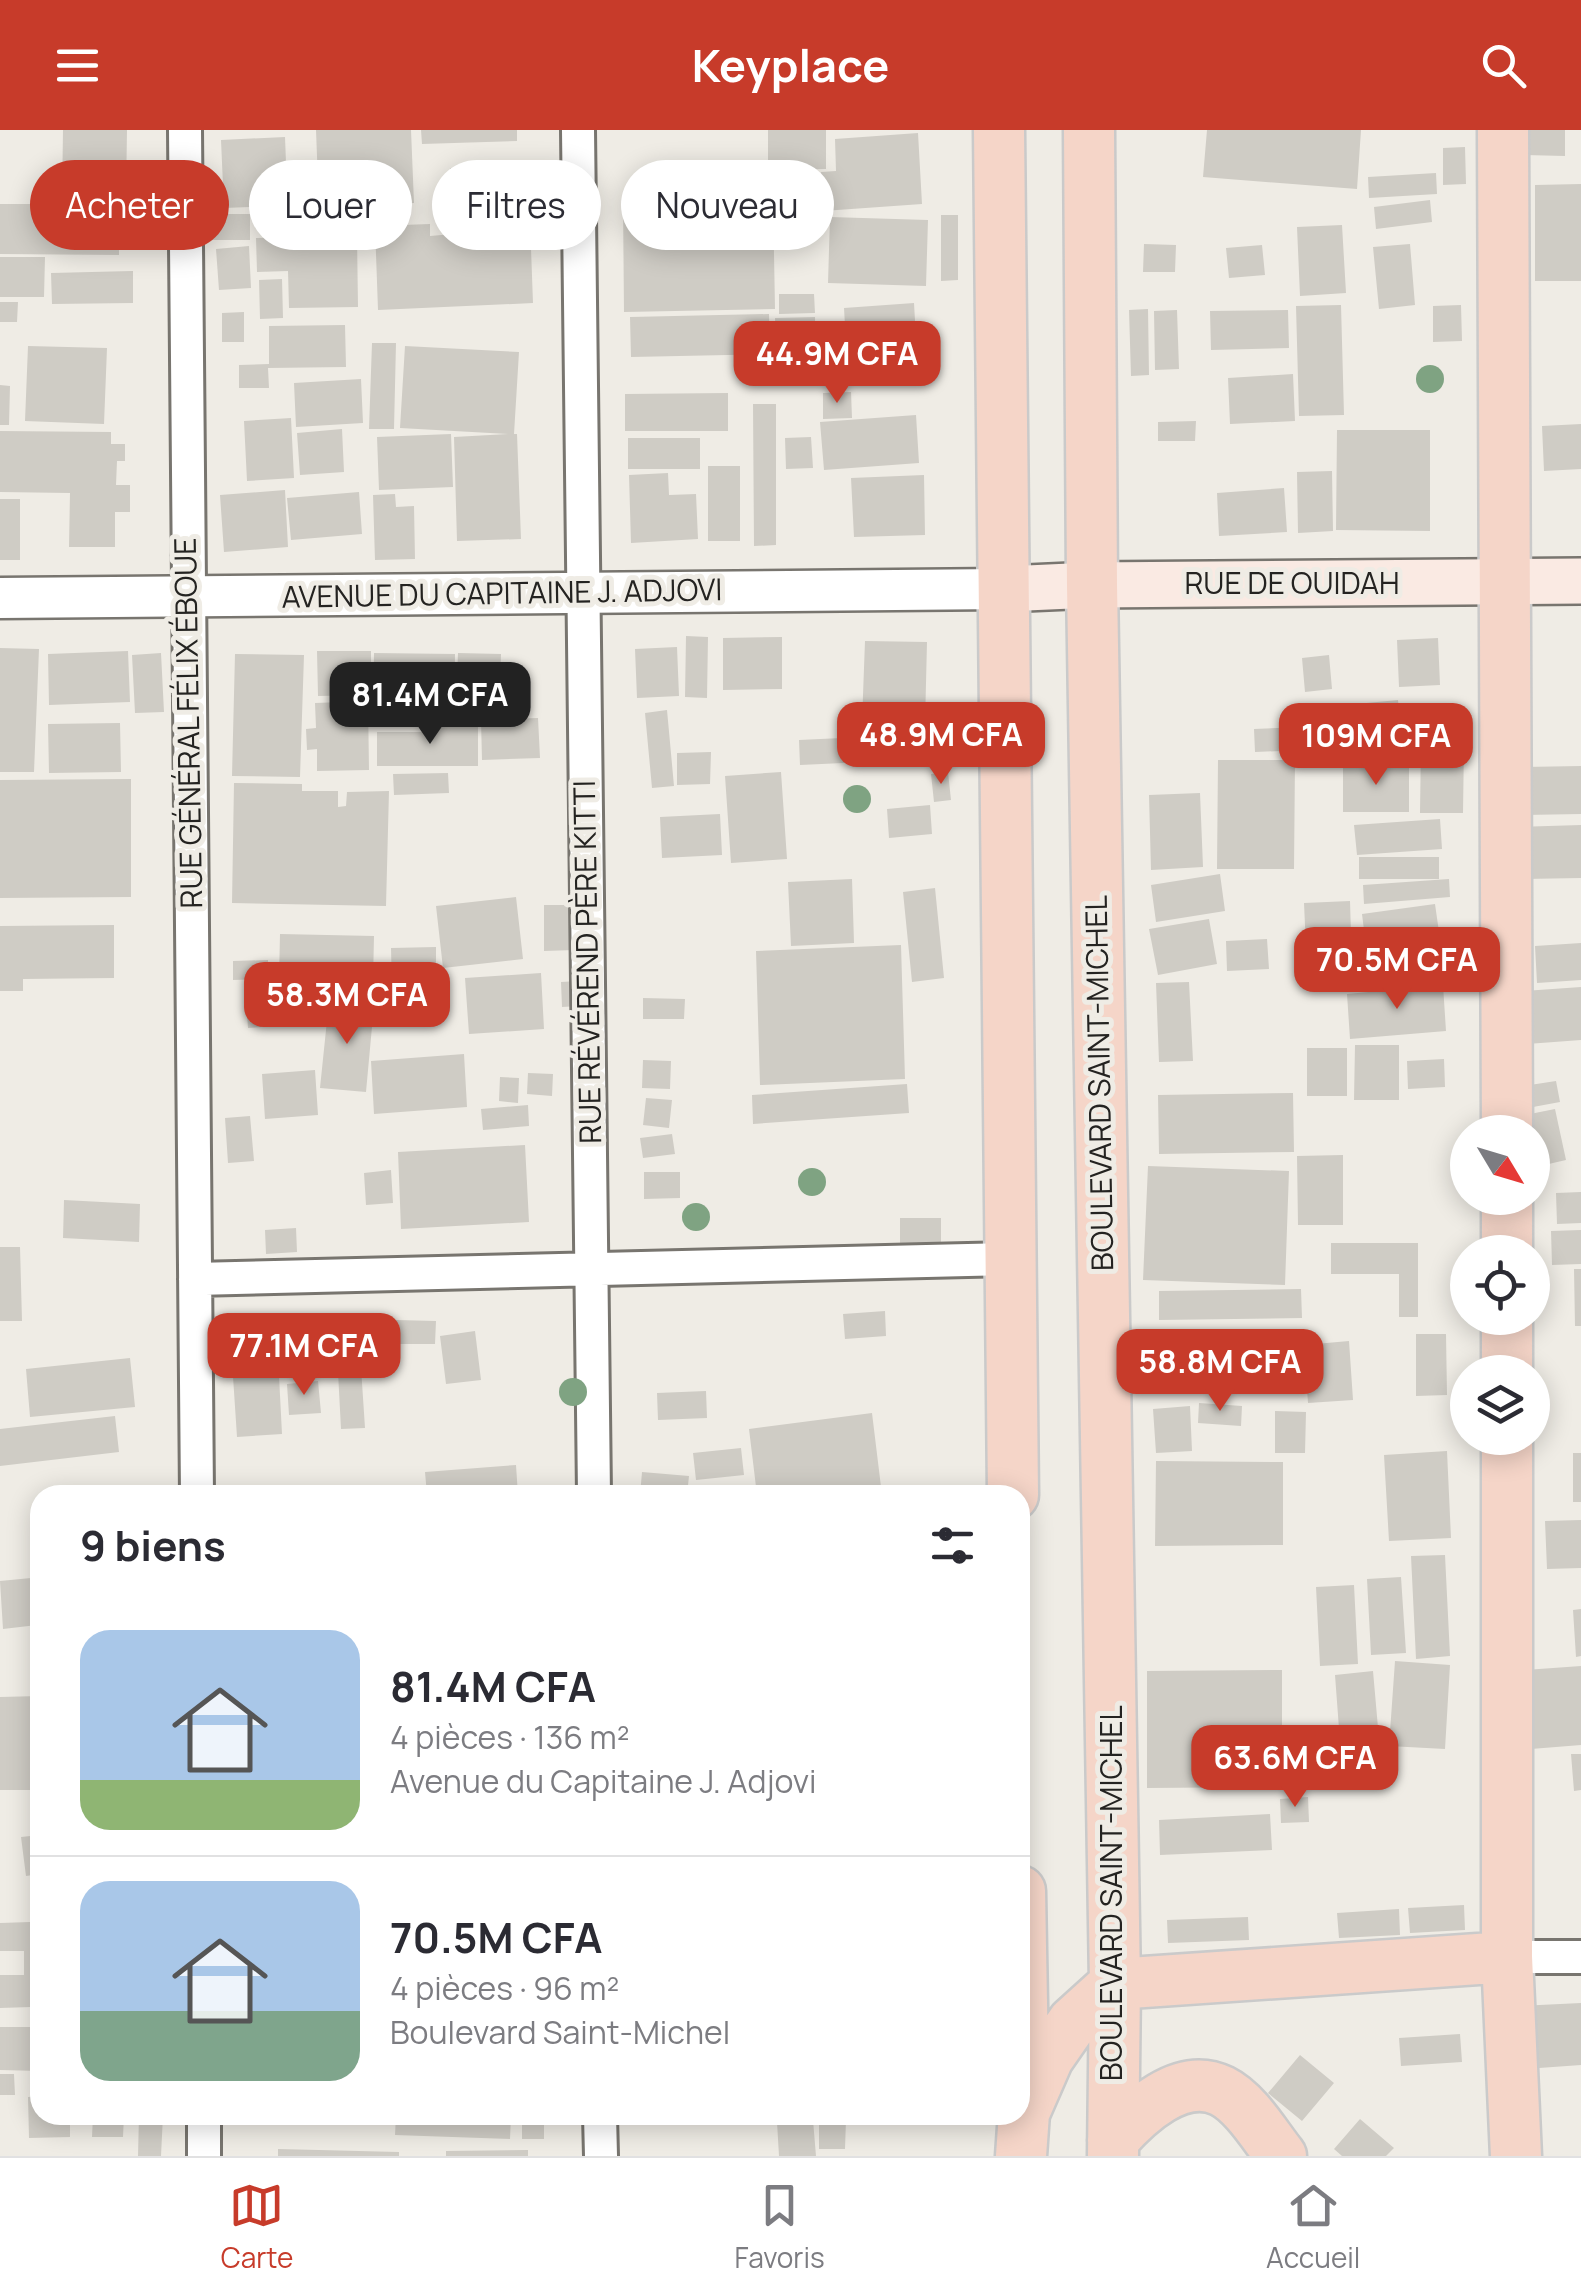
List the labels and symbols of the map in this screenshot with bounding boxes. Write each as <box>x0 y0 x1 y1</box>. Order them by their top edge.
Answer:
pin: 44.9M CFA <box>723 321 951 406</box>
street label: RUE GÉNÉRAL FÉLIX ÉBOUE <box>164 537 211 909</box>
street label: RUE DE OUIDAH <box>1184 562 1400 603</box>
street label: AVENUE DU CAPITAINE J. ADJOVI <box>281 568 723 617</box>
pin: 81.4M CFA <box>316 662 544 747</box>
pin: 48.9M CFA <box>827 702 1055 787</box>
pin: 109M CFA <box>1273 703 1479 788</box>
street label: RUE RÉVÉREND PÈRE KITTI <box>563 780 610 1144</box>
street label: BOULEVARD SAINT-MICHEL <box>1075 895 1122 1271</box>
pin: 70.5M CFA <box>1283 927 1511 1012</box>
pin: 58.3M CFA <box>233 962 461 1047</box>
north arrow <box>1450 1115 1550 1215</box>
pin: 77.1M CFA <box>190 1313 418 1398</box>
pin: 58.8M CFA <box>1106 1329 1334 1414</box>
street label: BOULEVARD SAINT-MICHEL <box>1090 1705 1131 2081</box>
pin: 63.6M CFA <box>1181 1725 1409 1810</box>

